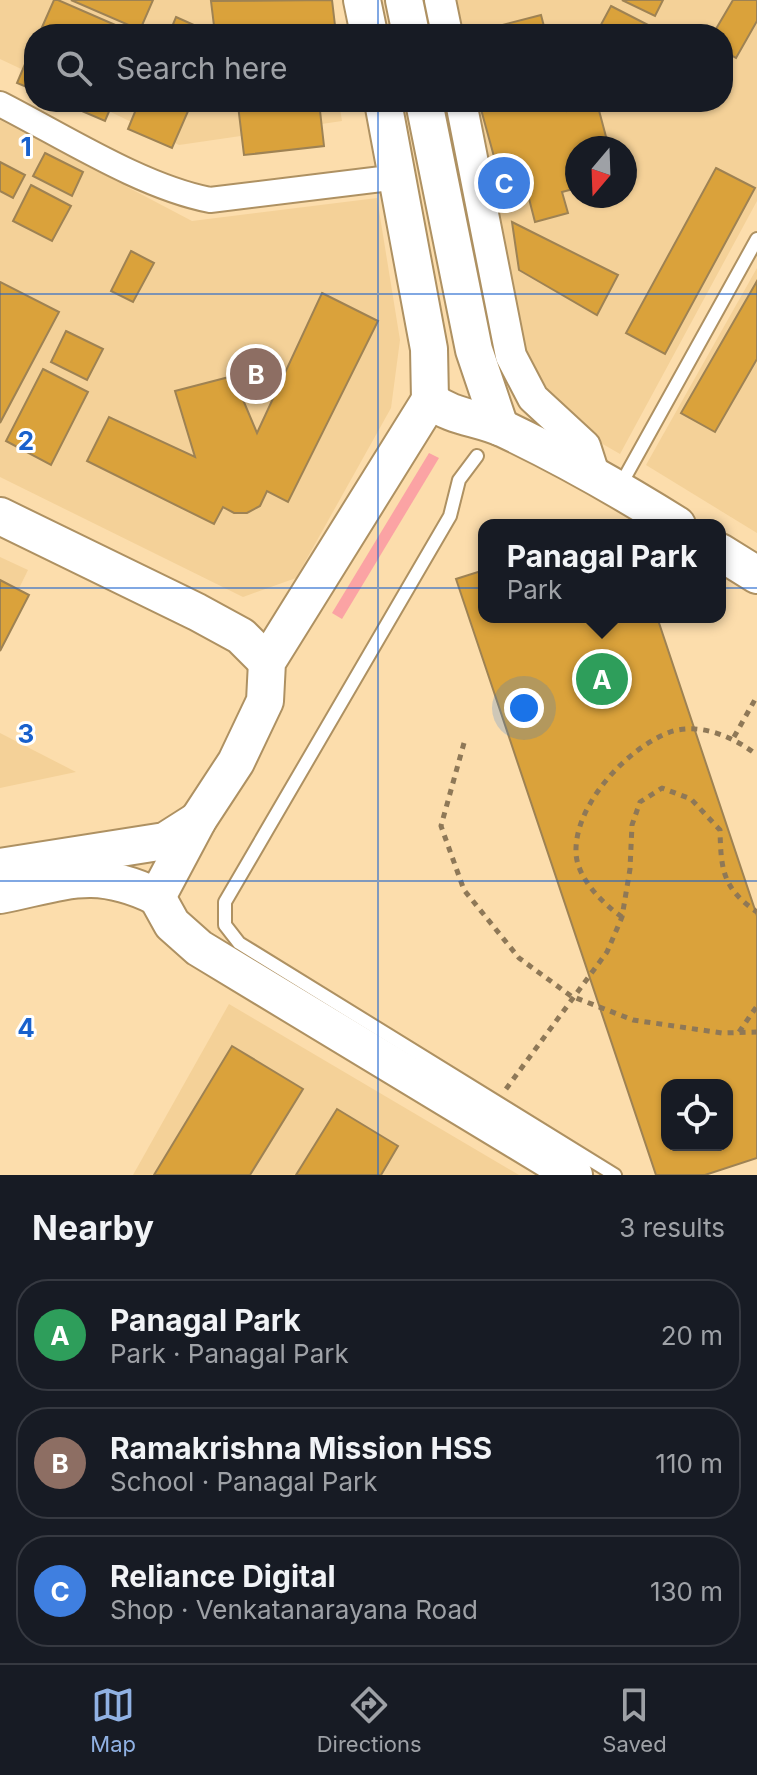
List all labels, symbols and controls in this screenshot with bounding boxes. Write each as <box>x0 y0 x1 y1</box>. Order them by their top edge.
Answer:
search box <box>24 24 733 112</box>
icon: search <box>52 46 96 90</box>
text: Search here <box>116 50 288 86</box>
text: 1 <box>20 131 32 162</box>
north arrow <box>565 136 637 208</box>
pin: C <box>478 153 530 213</box>
pin: B <box>230 344 282 404</box>
text: 2 <box>18 425 34 456</box>
popup <box>478 519 726 623</box>
text: Panagal Park <box>507 538 697 574</box>
text: Park <box>507 574 562 605</box>
pin: A <box>576 649 628 709</box>
your location <box>504 688 544 728</box>
text: 3 <box>18 718 34 749</box>
text: 4 <box>17 1012 35 1043</box>
map controls <box>661 1079 733 1151</box>
button: locate <box>661 1079 733 1151</box>
text: Nearby <box>32 1207 154 1248</box>
text: 3 results <box>619 1212 725 1243</box>
text: Panagal Park <box>110 1302 301 1338</box>
text: A <box>50 1320 70 1351</box>
text: 20 m <box>661 1320 723 1351</box>
text: Park · Panagal Park <box>110 1338 349 1369</box>
text: Ramakrishna Mission HSS <box>110 1430 492 1466</box>
text: B <box>51 1448 69 1479</box>
text: 110 m <box>655 1448 723 1479</box>
text: School · Panagal Park <box>110 1466 378 1497</box>
text: Reliance Digital <box>110 1558 336 1594</box>
text: C <box>50 1576 70 1607</box>
text: 130 m <box>650 1576 723 1607</box>
text: Shop · Venkatanarayana Road <box>110 1594 478 1625</box>
tab: Map <box>90 1683 136 1757</box>
tab: Directions <box>317 1683 422 1757</box>
tab: Saved <box>602 1683 667 1757</box>

